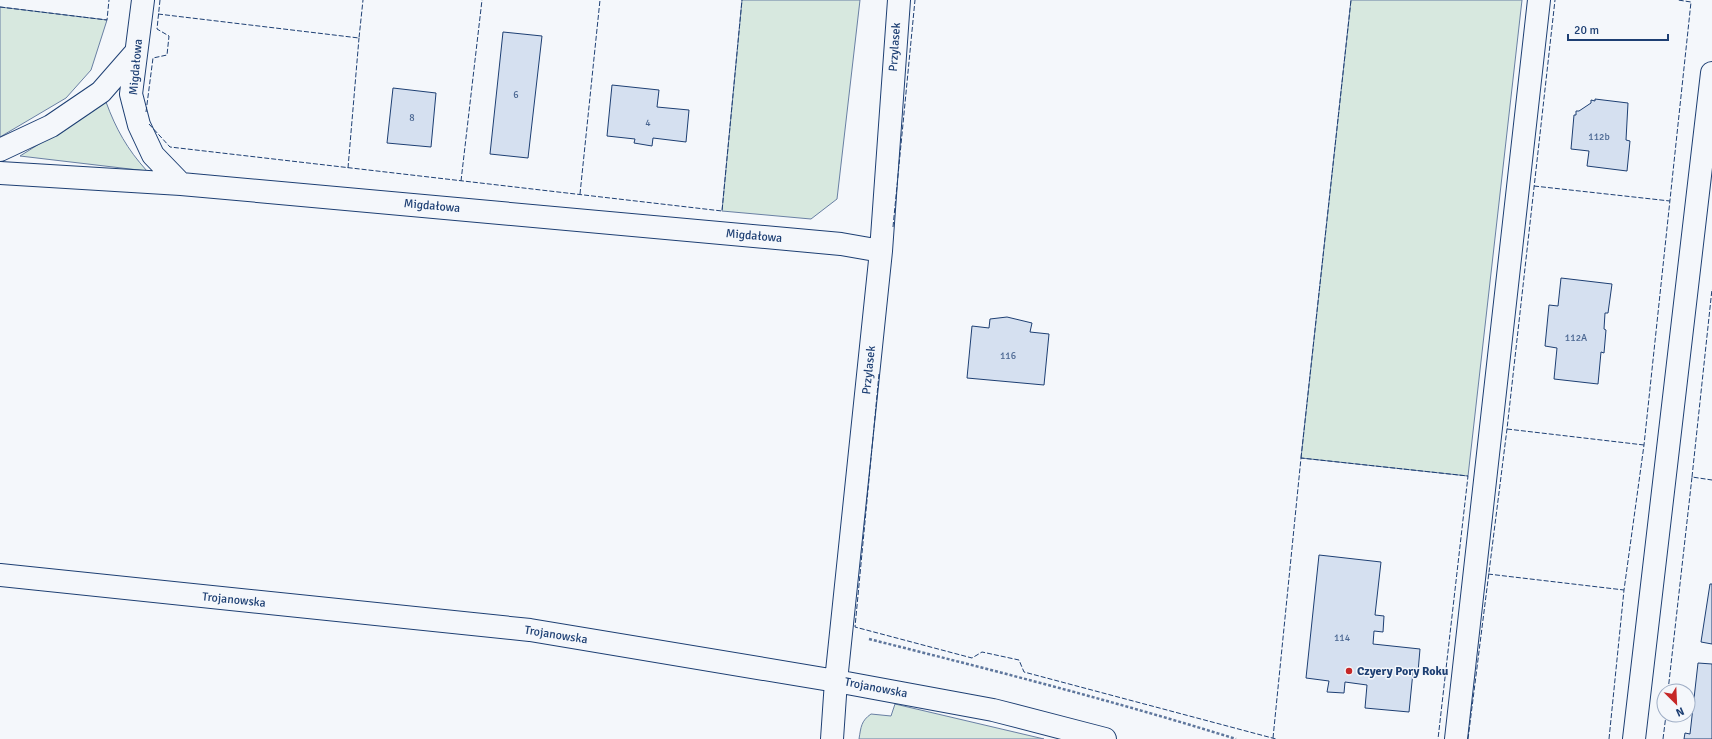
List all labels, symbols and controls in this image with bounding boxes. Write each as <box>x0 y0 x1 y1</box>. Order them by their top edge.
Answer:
scale bar <box>1568 16 1668 42</box>
street label: Przylasek <box>886 22 904 72</box>
text: 20 m <box>1574 23 1599 38</box>
street label: Migdałowa <box>126 38 146 96</box>
house number: 6 <box>513 89 519 101</box>
house number: 8 <box>409 112 415 124</box>
house number: 4 <box>645 117 651 129</box>
house number: 112b <box>1588 131 1610 143</box>
street label: Migdałowa <box>403 196 461 216</box>
street label: Migdałowa <box>725 226 783 246</box>
house number: 112A <box>1565 332 1587 344</box>
street label: Przylasek <box>859 345 879 395</box>
house number: 116 <box>1000 350 1016 362</box>
street label: Trojanowska <box>201 589 267 611</box>
street label: Trojanowska <box>523 623 589 647</box>
house number: 114 <box>1334 632 1351 644</box>
place label: Czyery Pory Roku <box>1357 664 1449 679</box>
marker: Czyery Pory Roku <box>1344 666 1354 676</box>
street label: Trojanowska <box>843 675 909 701</box>
north arrow <box>1656 683 1696 723</box>
text: N <box>1674 704 1686 719</box>

